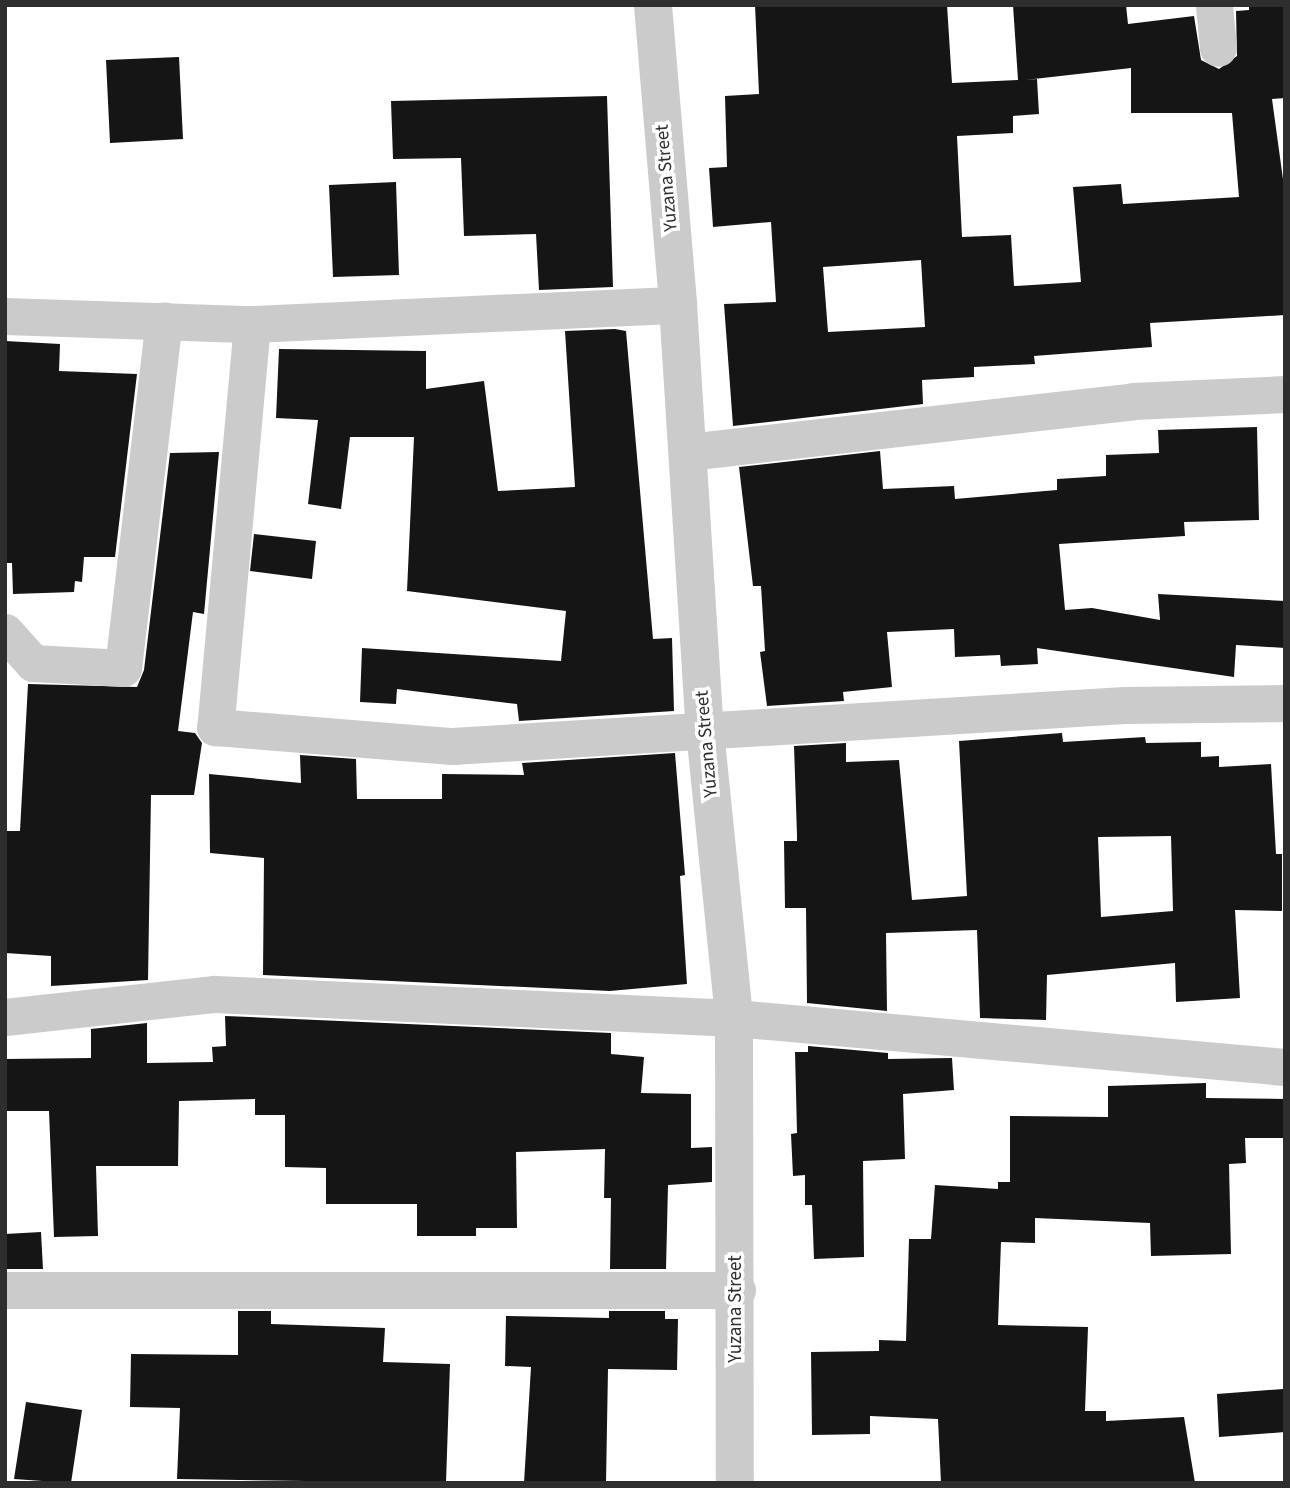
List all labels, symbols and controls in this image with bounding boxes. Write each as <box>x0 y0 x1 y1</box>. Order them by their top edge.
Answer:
street label: Yuzana Street <box>651 124 683 232</box>
street label: Yuzana Street <box>691 690 723 798</box>
street label: Yuzana Street <box>725 1255 747 1363</box>

